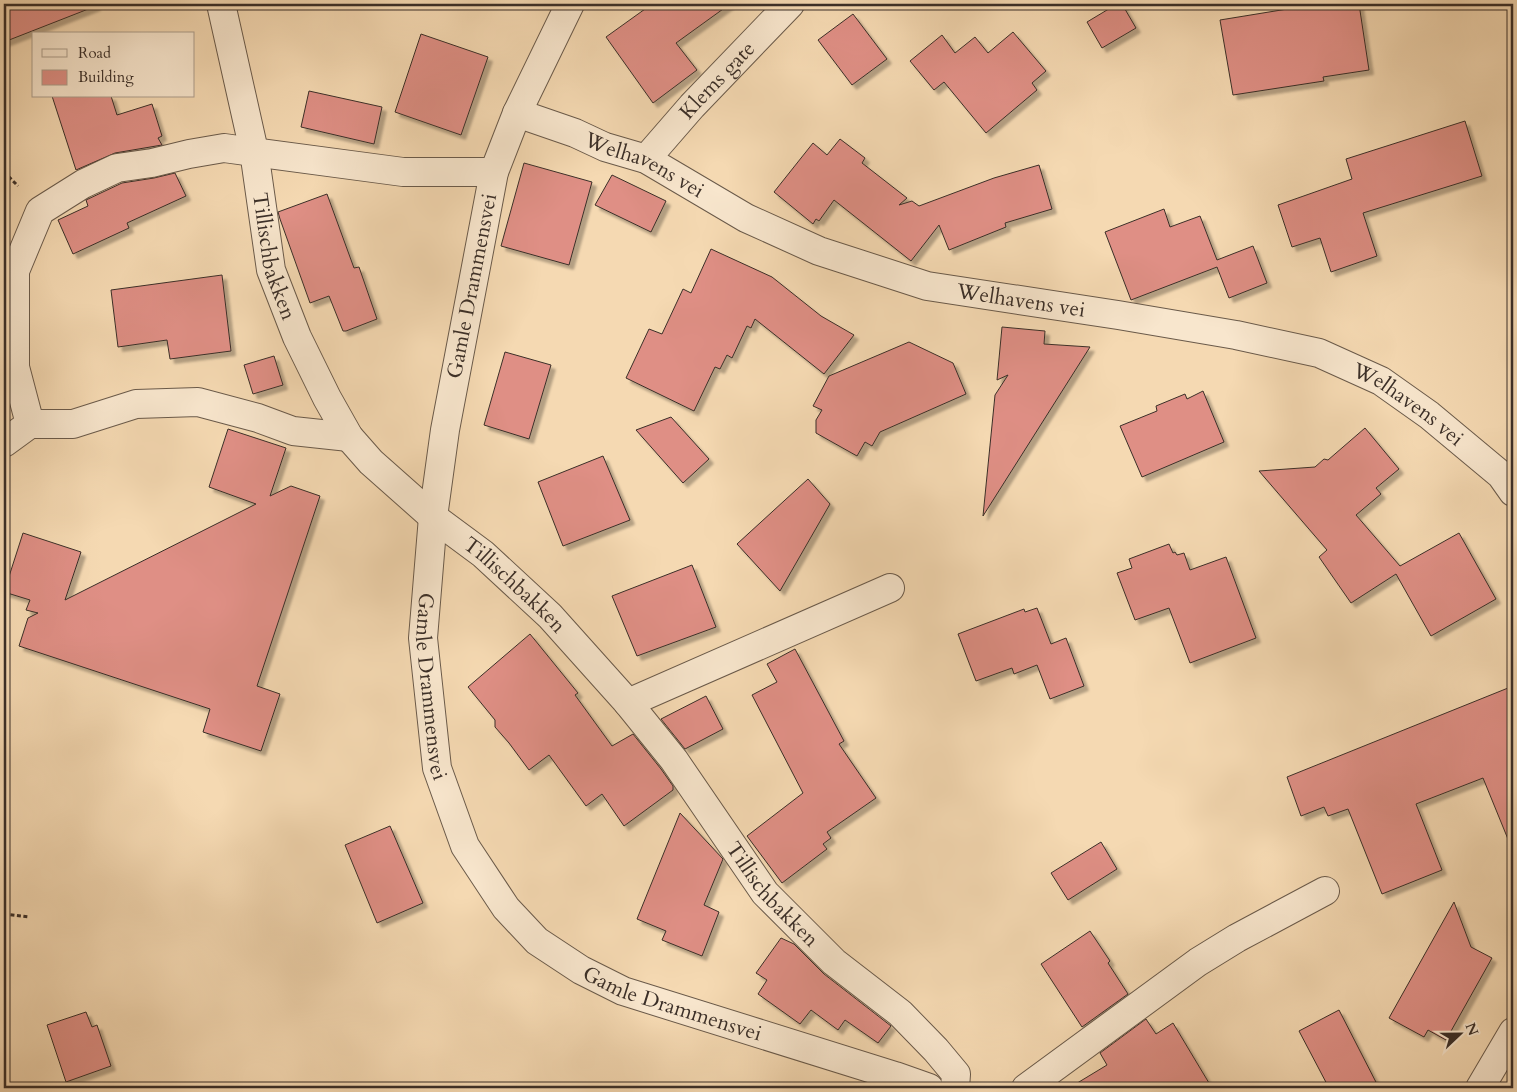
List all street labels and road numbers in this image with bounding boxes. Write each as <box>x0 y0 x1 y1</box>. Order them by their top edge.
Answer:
street label: Klems gate <box>672 35 761 125</box>
street label: Welhavens vei <box>579 124 710 205</box>
street label: Tillischbakken <box>246 191 303 324</box>
street label: Gamle Drammensvei <box>440 191 504 381</box>
street label: Welhavens vei <box>954 276 1087 324</box>
street label: Welhavens vei <box>1347 355 1470 453</box>
street label: Tillischbakken <box>457 530 573 639</box>
street label: Gamle Drammensvei <box>408 592 455 784</box>
street label: Tillischbakken <box>719 836 825 953</box>
street label: Gamle Drammensvei <box>578 959 766 1048</box>

